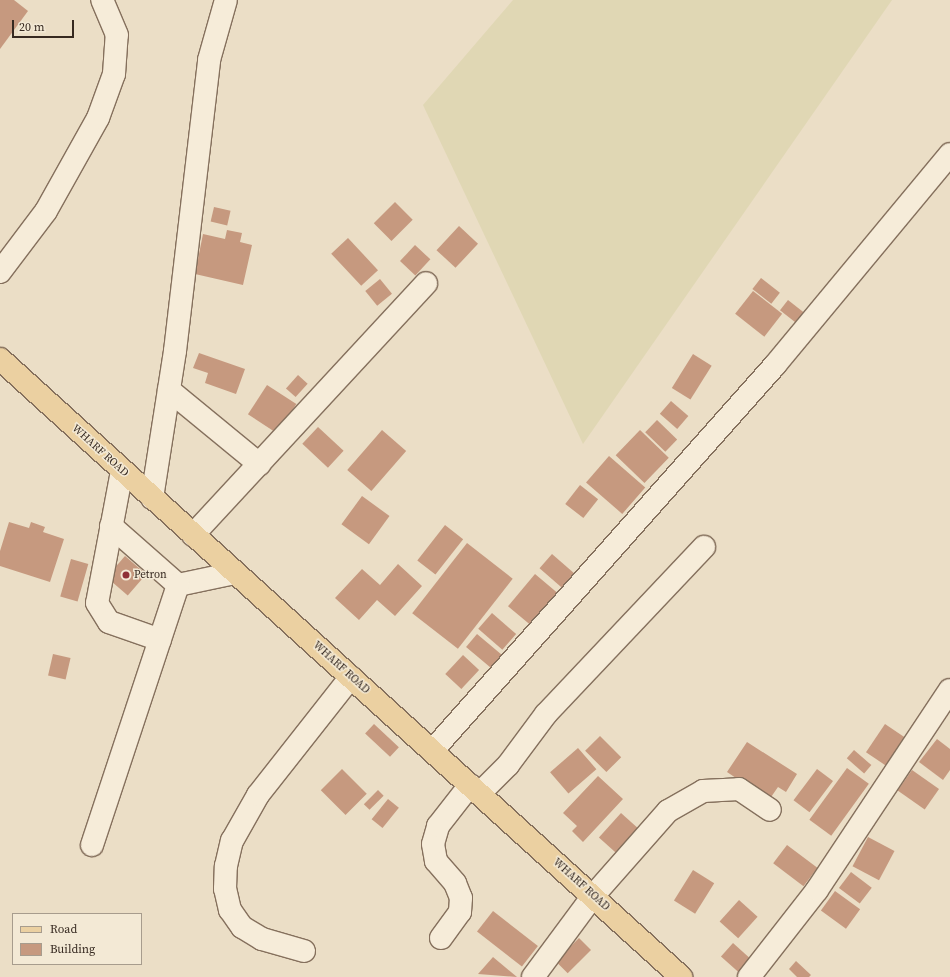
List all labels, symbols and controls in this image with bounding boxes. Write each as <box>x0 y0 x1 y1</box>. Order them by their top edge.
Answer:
scale bar <box>14 12 76 38</box>
text: 20 m <box>19 19 45 35</box>
street label: WHARF ROAD <box>69 422 131 480</box>
place label: Petron <box>134 568 167 582</box>
marker: Petron <box>121 570 131 580</box>
street label: WHARF ROAD <box>310 639 372 697</box>
street label: WHARF ROAD <box>550 856 612 914</box>
legend <box>12 913 142 965</box>
text: Road <box>50 921 77 937</box>
text: Building <box>50 941 95 957</box>

